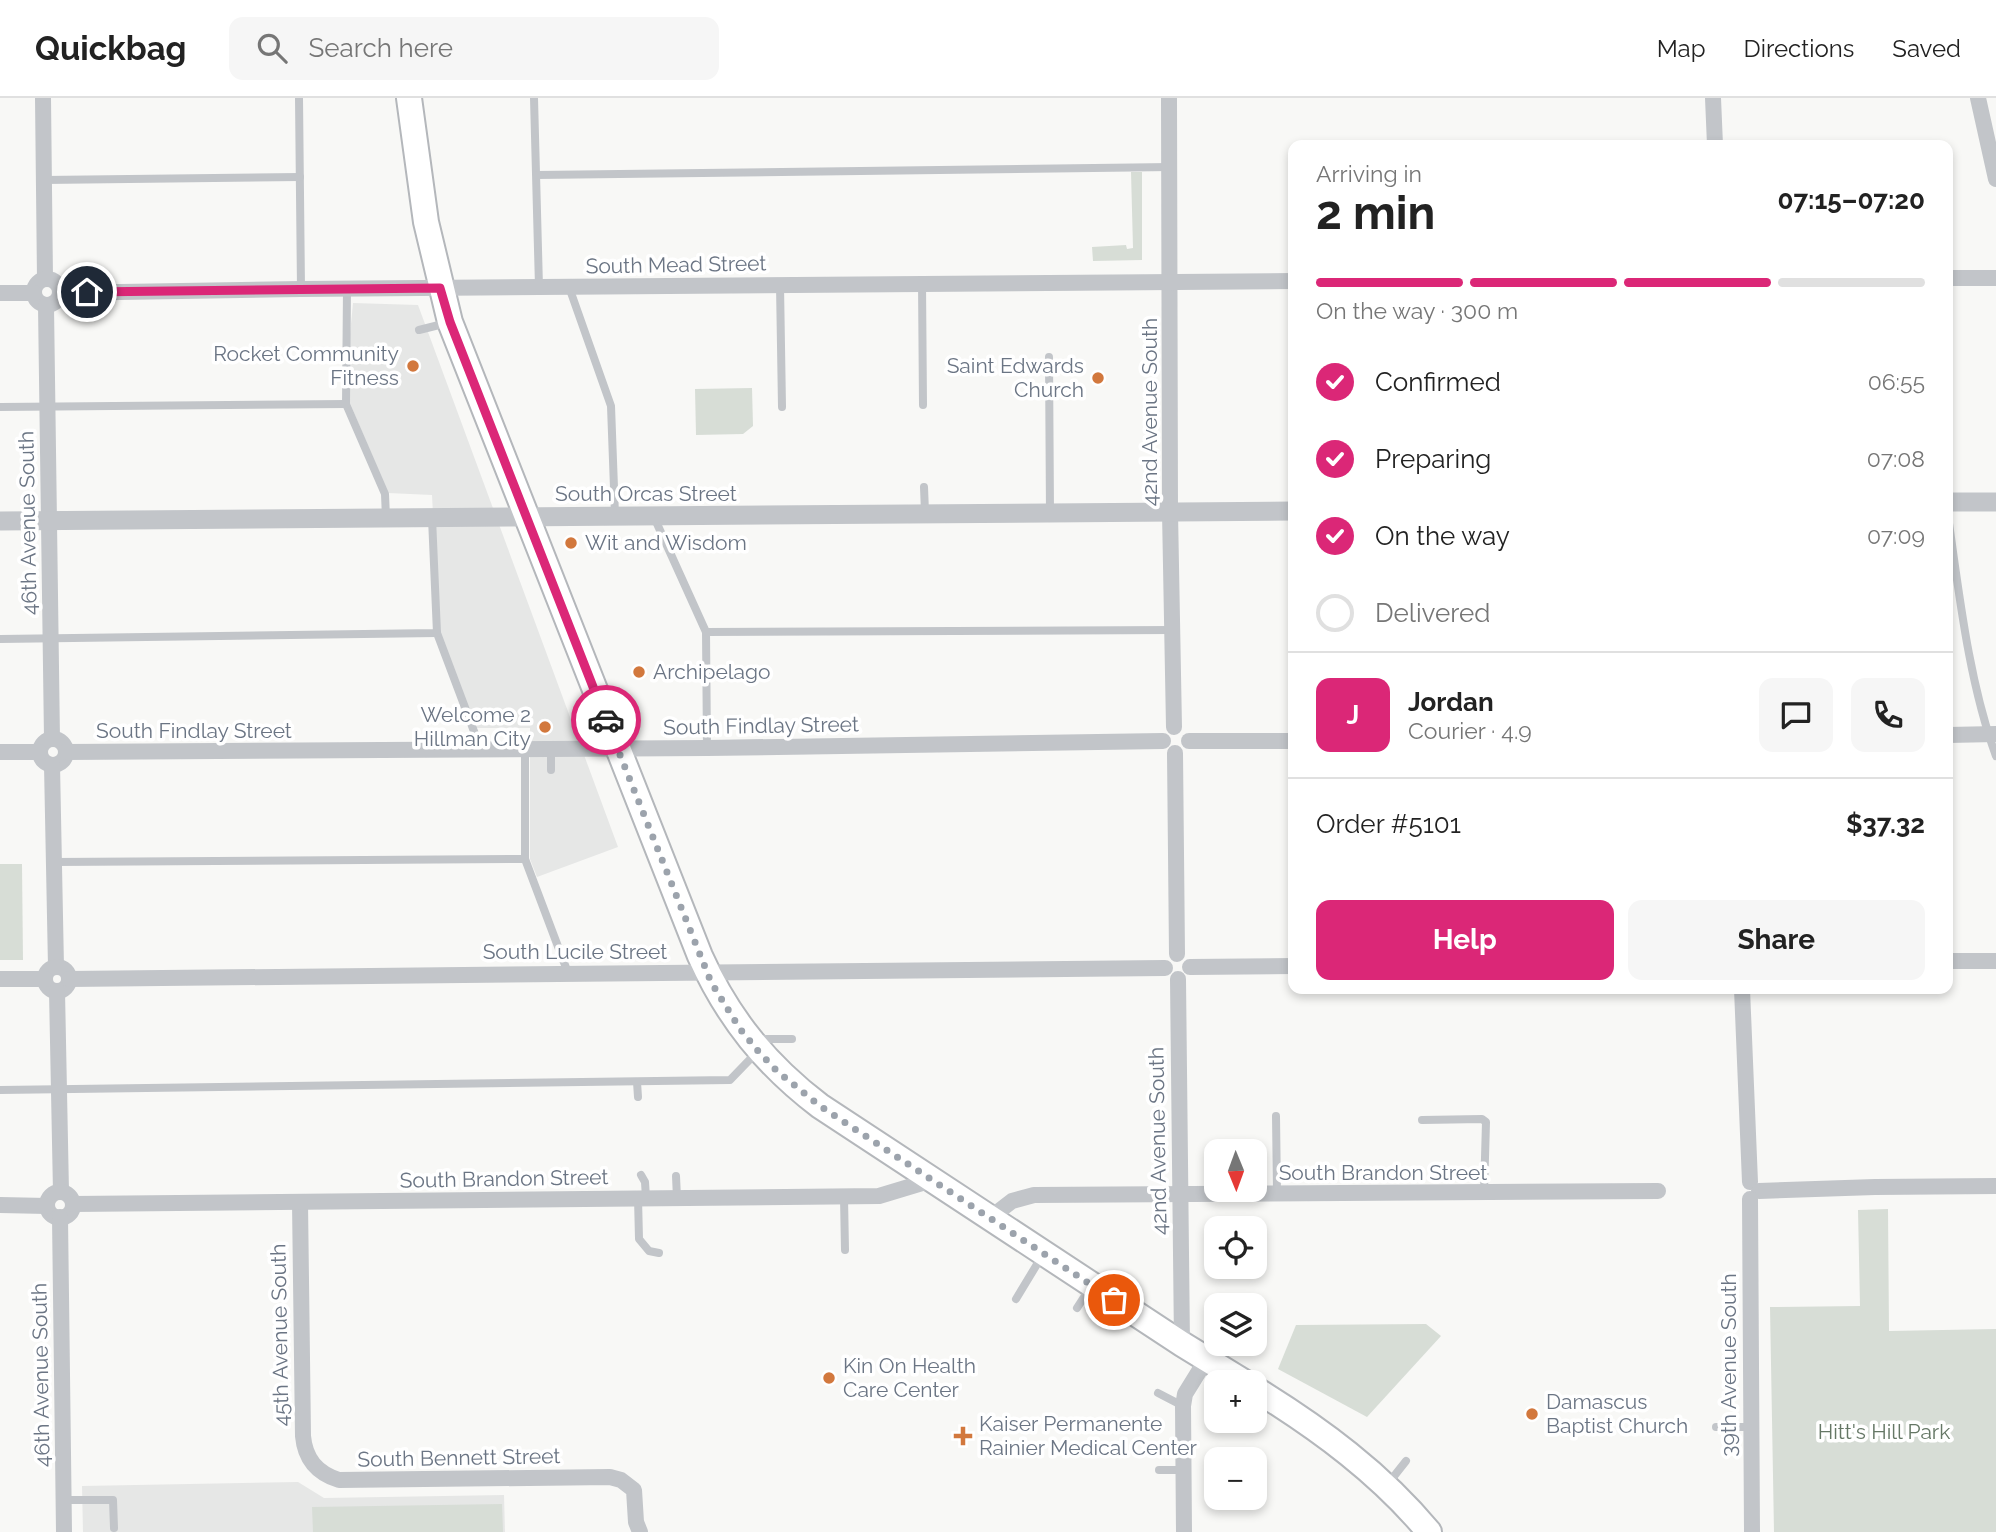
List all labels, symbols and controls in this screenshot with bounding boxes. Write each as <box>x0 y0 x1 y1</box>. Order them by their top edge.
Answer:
search box <box>229 17 719 80</box>
text: Quickbag <box>35 29 187 68</box>
icon: search <box>253 29 291 67</box>
text: Search here <box>309 33 453 63</box>
text: Map <box>1657 34 1706 63</box>
text: Directions <box>1744 34 1854 63</box>
text: Saved <box>1892 34 1961 63</box>
text: Arriving in <box>1316 160 1422 187</box>
text: 07:15–07:20 <box>1778 185 1925 215</box>
text: 2 min <box>1316 186 1435 240</box>
street label: South Mead Street <box>585 250 767 279</box>
pin <box>57 262 117 322</box>
icon: home <box>68 273 106 311</box>
text: On the way · 300 m <box>1316 297 1518 324</box>
street label: 42nd Avenue South <box>1137 318 1162 506</box>
place label: Rocket Community Fitness <box>213 341 399 390</box>
place label: Saint Edwards Church <box>947 353 1084 402</box>
marker: Rocket Community Fitness <box>405 358 421 374</box>
icon: check <box>1316 363 1354 401</box>
text: Confirmed <box>1375 367 1501 397</box>
text: 06:55 <box>1868 368 1925 395</box>
marker: Saint Edwards Church <box>1090 370 1106 386</box>
street label: 46th Avenue South <box>13 431 42 615</box>
icon: check <box>1316 440 1354 478</box>
text: Preparing <box>1375 444 1491 474</box>
text: 07:08 <box>1867 445 1925 472</box>
street label: South Orcas Street <box>555 481 737 506</box>
icon: check <box>1316 517 1354 555</box>
text: On the way <box>1375 521 1510 551</box>
text: 07:09 <box>1867 522 1925 549</box>
place label: Wit and Wisdom <box>585 530 747 555</box>
marker: Wit and Wisdom <box>563 535 579 551</box>
text: Delivered <box>1375 598 1490 628</box>
place label: Archipelago <box>653 659 771 684</box>
marker: Archipelago <box>631 664 647 680</box>
button: chat <box>1759 678 1833 752</box>
button: phone <box>1851 678 1925 752</box>
courier <box>571 685 641 755</box>
text: Jordan <box>1408 687 1494 717</box>
text: J <box>1347 700 1359 730</box>
icon: car <box>587 701 625 739</box>
place label: Welcome 2 Hillman City <box>414 702 531 751</box>
street label: South Findlay Street <box>663 711 859 740</box>
text: Courier · 4.9 <box>1408 717 1532 744</box>
street label: South Findlay Street <box>96 718 292 743</box>
marker: Welcome 2 Hillman City <box>537 719 553 735</box>
text: Order #5101 <box>1316 809 1461 839</box>
text: $37.32 <box>1846 809 1925 839</box>
button: Help <box>1316 900 1614 980</box>
button: Share <box>1628 900 1925 980</box>
street label: South Lucile Street <box>483 939 667 964</box>
street label: 42nd Avenue South <box>1143 1047 1172 1235</box>
north arrow <box>1204 1139 1267 1202</box>
map controls <box>1204 1139 1267 1510</box>
street label: South Brandon Street <box>1279 1160 1487 1185</box>
street label: South Brandon Street <box>399 1164 609 1193</box>
button: locate <box>1204 1216 1267 1279</box>
street label: 45th Avenue South <box>265 1243 294 1427</box>
pin <box>1084 1270 1144 1330</box>
street label: 39th Avenue South <box>1716 1273 1741 1457</box>
icon: bag <box>1095 1281 1133 1319</box>
street label: 46th Avenue South <box>26 1283 55 1467</box>
button: layers <box>1204 1293 1267 1356</box>
place label: Kin On Health Care Center <box>843 1353 976 1402</box>
marker: Kin On Health Care Center <box>821 1370 837 1386</box>
button: + <box>1204 1370 1267 1433</box>
place label: Damascus Baptist Church <box>1546 1389 1688 1438</box>
marker: Damascus Baptist Church <box>1524 1406 1540 1422</box>
place label: Kaiser Permanente Rainier Medical Center <box>979 1411 1198 1460</box>
park label: Hitt's Hill Park <box>1818 1419 1950 1444</box>
marker: Kaiser Permanente Rainier Medical Center <box>953 1426 973 1446</box>
street label: South Bennett Street <box>357 1443 561 1472</box>
button: − <box>1204 1447 1267 1510</box>

